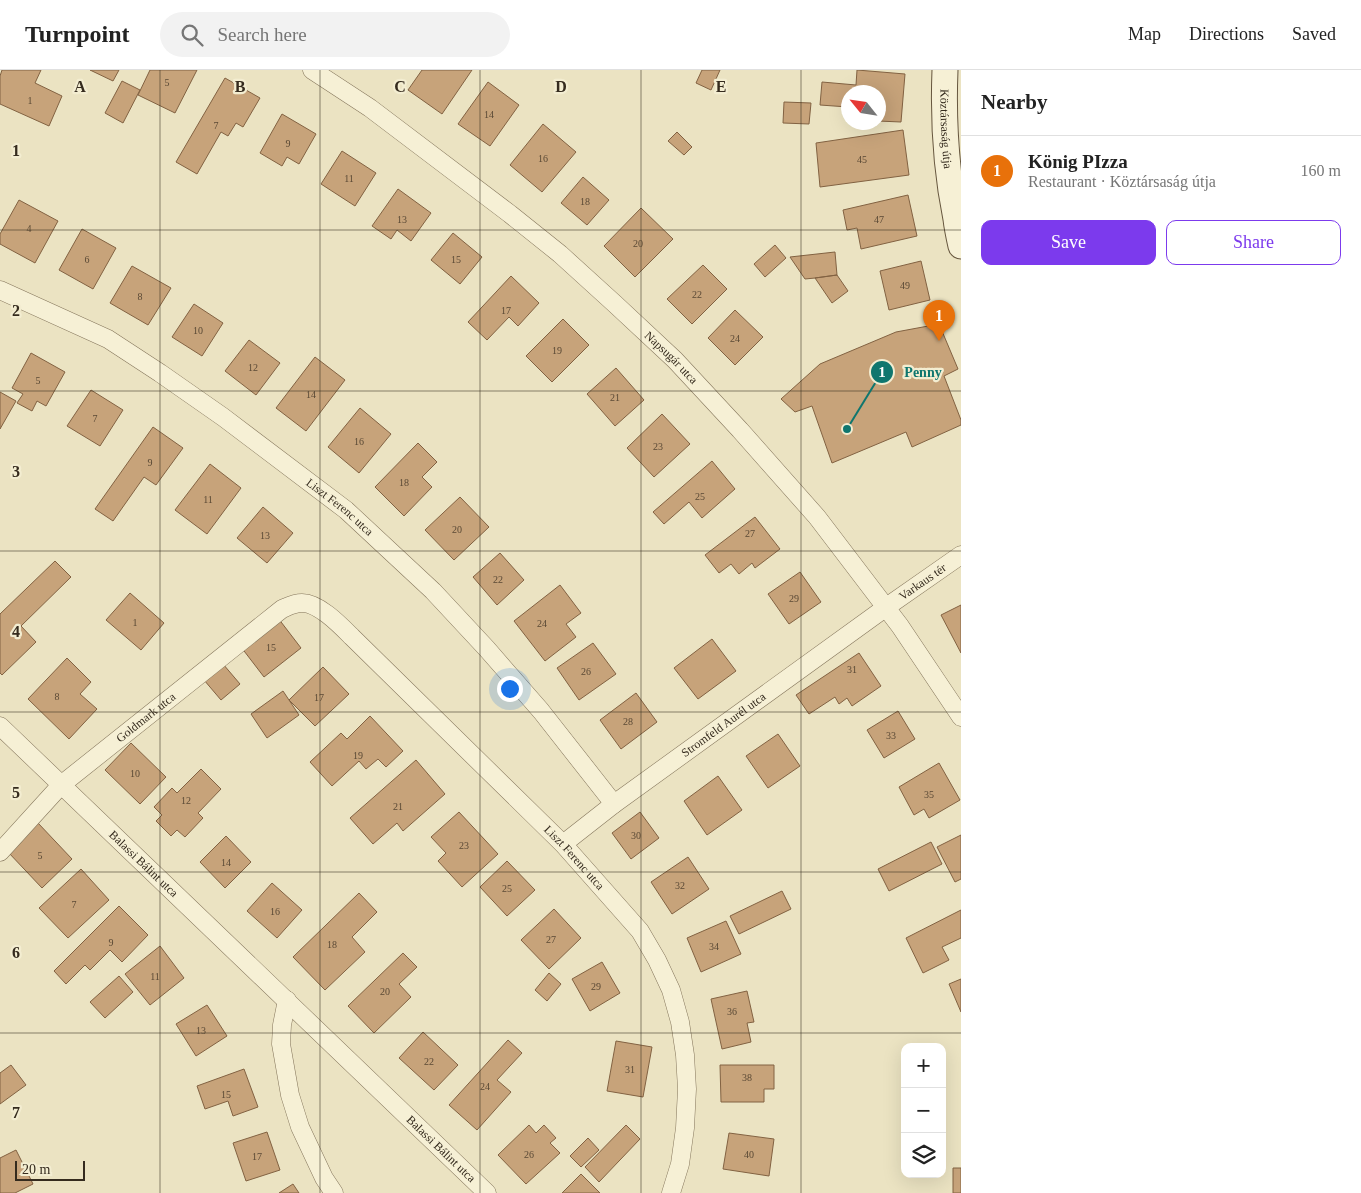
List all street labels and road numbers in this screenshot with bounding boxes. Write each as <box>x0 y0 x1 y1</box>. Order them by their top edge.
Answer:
street label: Köztársaság útja <box>937 89 955 170</box>
street label: Napsugár utca <box>642 328 701 387</box>
street label: Liszt Ferenc utca <box>303 475 377 539</box>
street label: Varkaus tér <box>896 561 949 603</box>
street label: Goldmark utca <box>113 689 179 745</box>
street label: Stromfeld Aurél utca <box>679 689 769 760</box>
street label: Liszt Ferenc utca <box>541 822 608 893</box>
street label: Balassi Bálint utca <box>106 828 181 900</box>
street label: Balassi Bálint utca <box>404 1113 479 1186</box>

